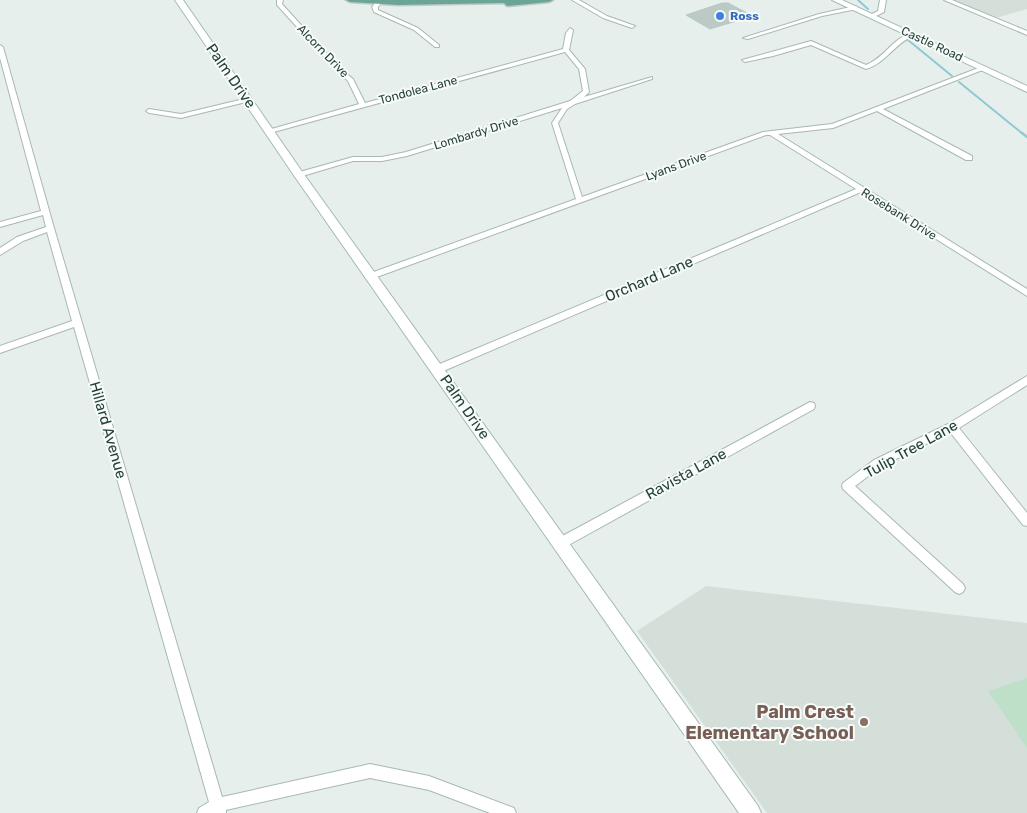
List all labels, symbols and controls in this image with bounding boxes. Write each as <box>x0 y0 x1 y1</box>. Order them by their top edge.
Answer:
place label: Ross <box>730 9 759 23</box>
marker: Ross <box>714 10 726 22</box>
street label: Alcorn Drive <box>294 22 352 81</box>
street label: Castle Road <box>899 24 965 64</box>
street label: Palm Drive <box>202 40 260 112</box>
street label: Tondolea Lane <box>377 73 459 107</box>
street label: Lombardy Drive <box>432 113 520 153</box>
street label: Lyans Drive <box>644 148 709 183</box>
street label: Rosebank Drive <box>859 185 940 243</box>
street label: Orchard Lane <box>602 252 696 306</box>
street label: Palm Drive <box>436 371 494 443</box>
street label: Hillard Avenue <box>86 379 130 481</box>
street label: Tulip Tree Lane <box>861 416 961 482</box>
street label: Ravista Lane <box>642 444 730 504</box>
place label: Palm Crest Elementary School <box>685 701 854 744</box>
marker: Palm Crest Elementary School <box>858 716 870 728</box>

